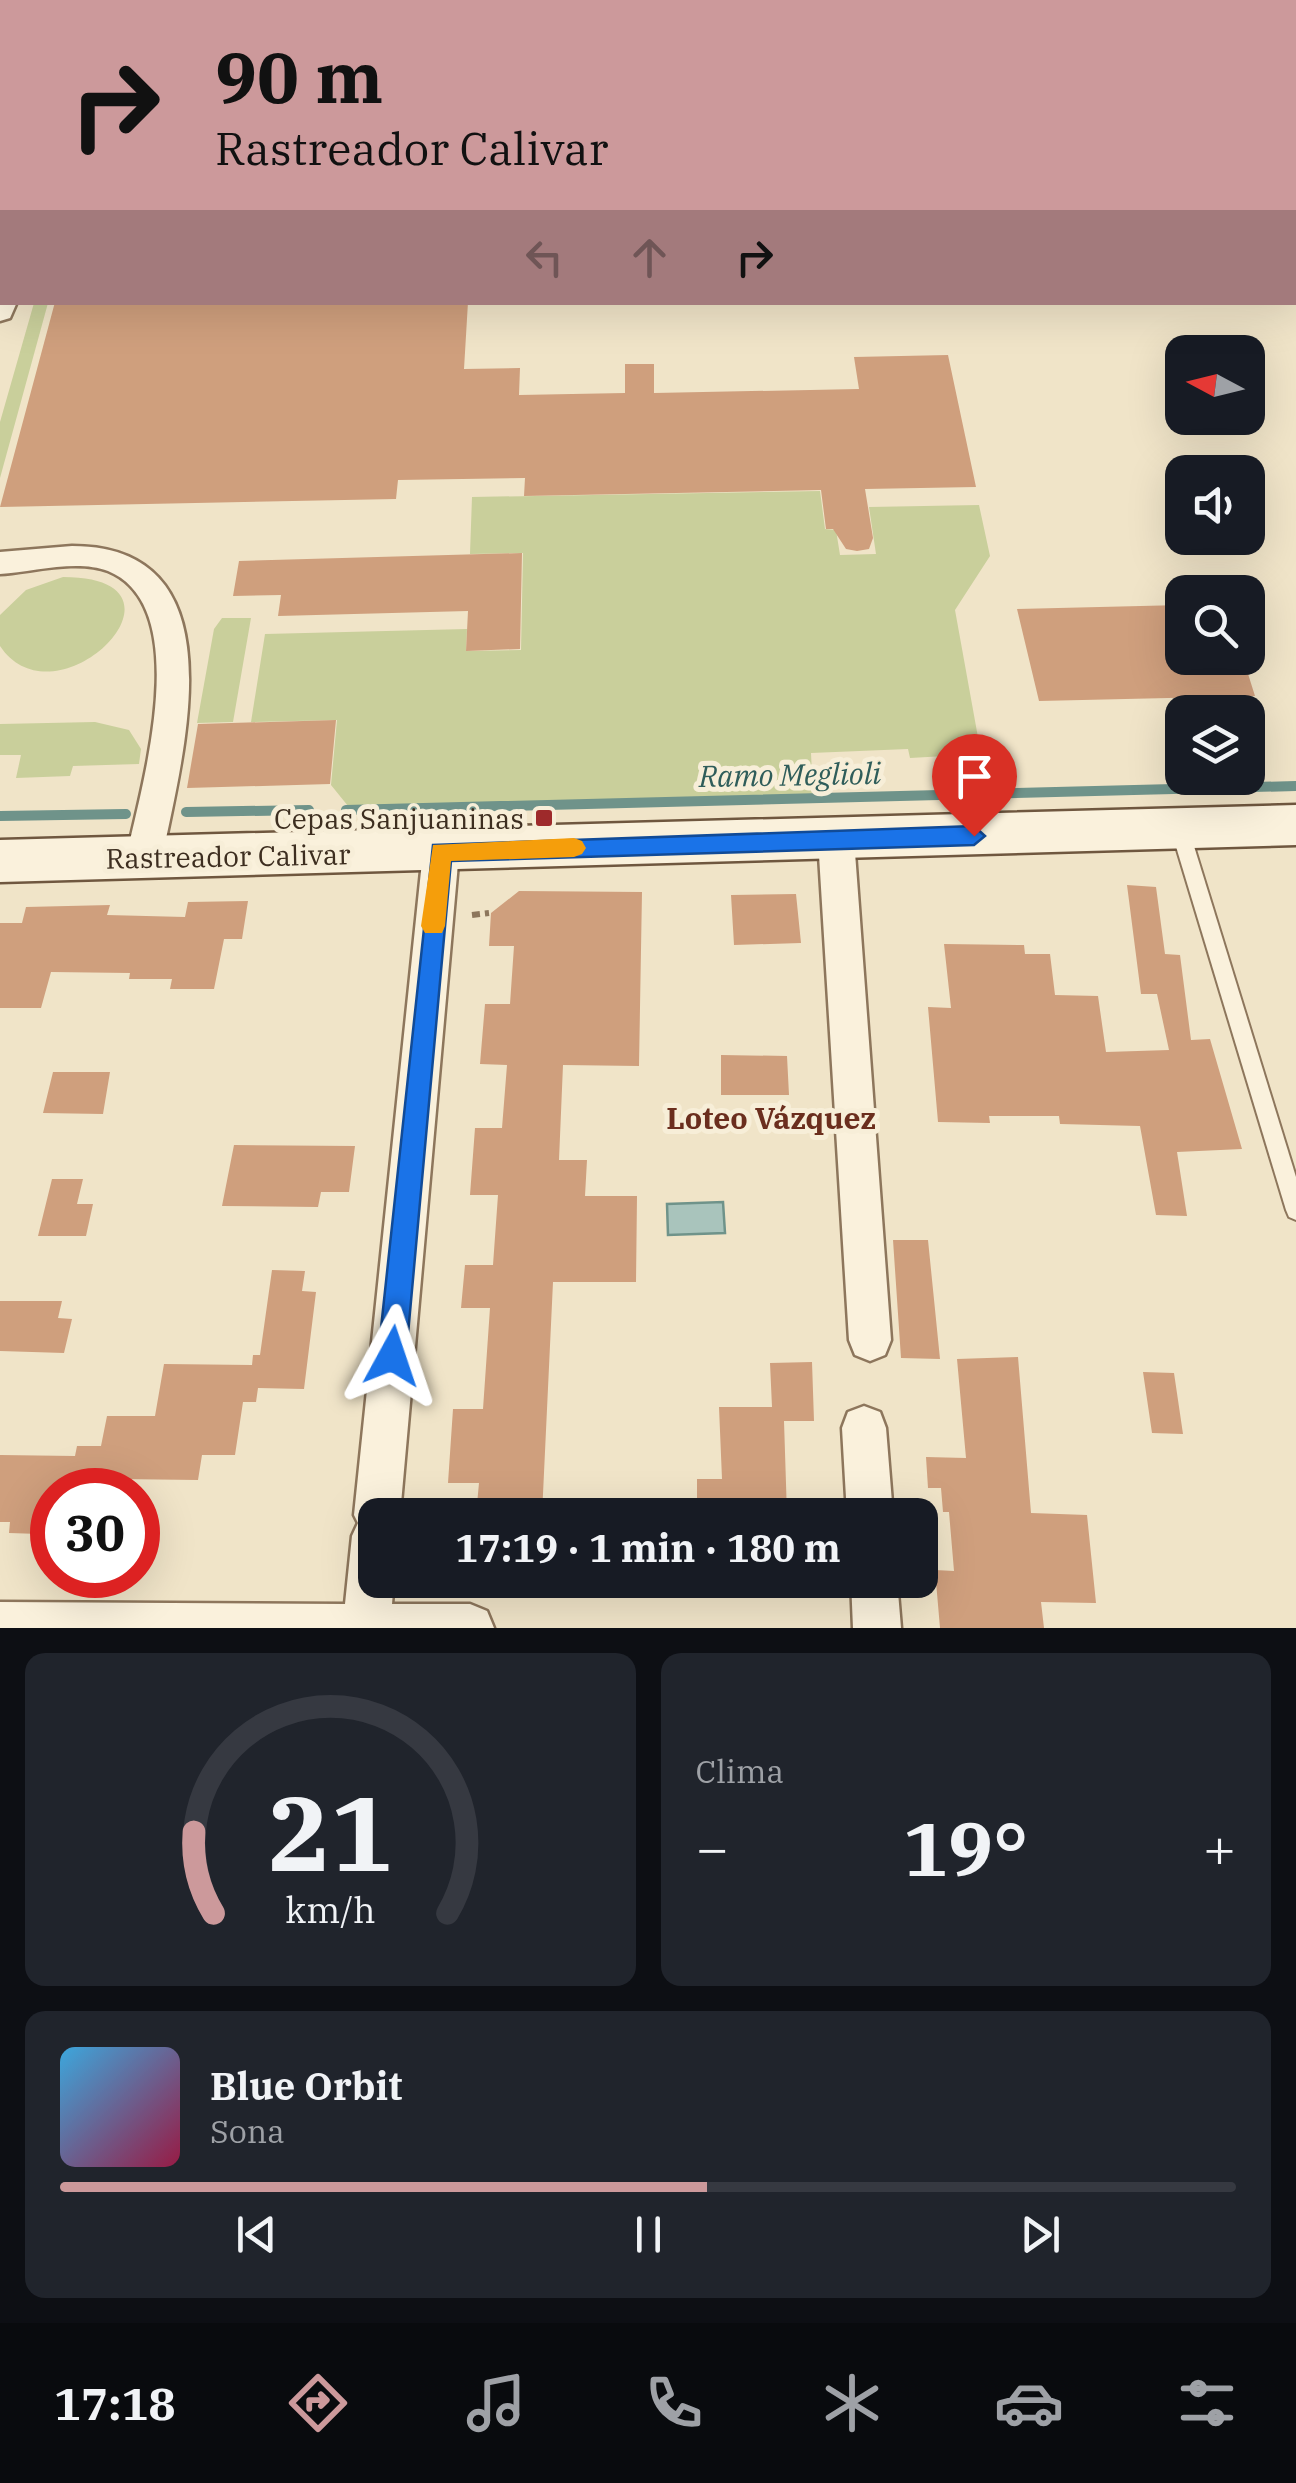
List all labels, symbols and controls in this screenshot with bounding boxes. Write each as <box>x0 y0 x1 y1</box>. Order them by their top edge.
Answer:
text: 90 m <box>215 31 383 122</box>
icon: right <box>50 40 180 170</box>
text: Rastreador Calivar <box>215 119 608 177</box>
icon: left <box>517 230 572 285</box>
icon: ahead <box>622 230 677 285</box>
icon: right <box>727 230 782 285</box>
north arrow <box>1165 335 1265 435</box>
map controls <box>1165 335 1265 795</box>
button: sound <box>1165 455 1265 555</box>
button: search <box>1165 575 1265 675</box>
button: layers <box>1165 695 1265 795</box>
pin <box>932 734 1017 837</box>
icon: arrive <box>947 749 1002 804</box>
water label: Ramo Meglioli <box>698 753 881 795</box>
place label: Cepas Sanjuaninas <box>274 800 524 837</box>
marker: Cepas Sanjuaninas <box>533 807 555 829</box>
street label: Rastreador Calivar <box>105 835 351 877</box>
district label: Loteo Vázquez <box>666 1098 876 1137</box>
position arrow <box>340 1304 444 1408</box>
speed limit sign: 30 <box>30 1468 160 1598</box>
text: 17:19 · 1 min · 180 m <box>455 1523 841 1572</box>
text: Clima <box>696 1750 784 1792</box>
text: 21 <box>268 1764 393 1900</box>
text: 19° <box>903 1799 1028 1897</box>
text: − <box>696 1812 729 1883</box>
text: + <box>1203 1812 1236 1883</box>
text: km/h <box>285 1886 375 1933</box>
text: Blue Orbit <box>210 2061 402 2110</box>
text: Sona <box>210 2110 285 2152</box>
icon: previous <box>229 2207 284 2262</box>
icon: pause <box>621 2207 676 2262</box>
icon: next <box>1013 2207 1068 2262</box>
icon: directions <box>283 2368 353 2438</box>
icon: music <box>461 2368 531 2438</box>
icon: phone <box>639 2368 709 2438</box>
icon: climate <box>817 2368 887 2438</box>
icon: car <box>994 2368 1064 2438</box>
icon: filters <box>1172 2368 1242 2438</box>
text: 17:18 <box>54 2374 176 2432</box>

